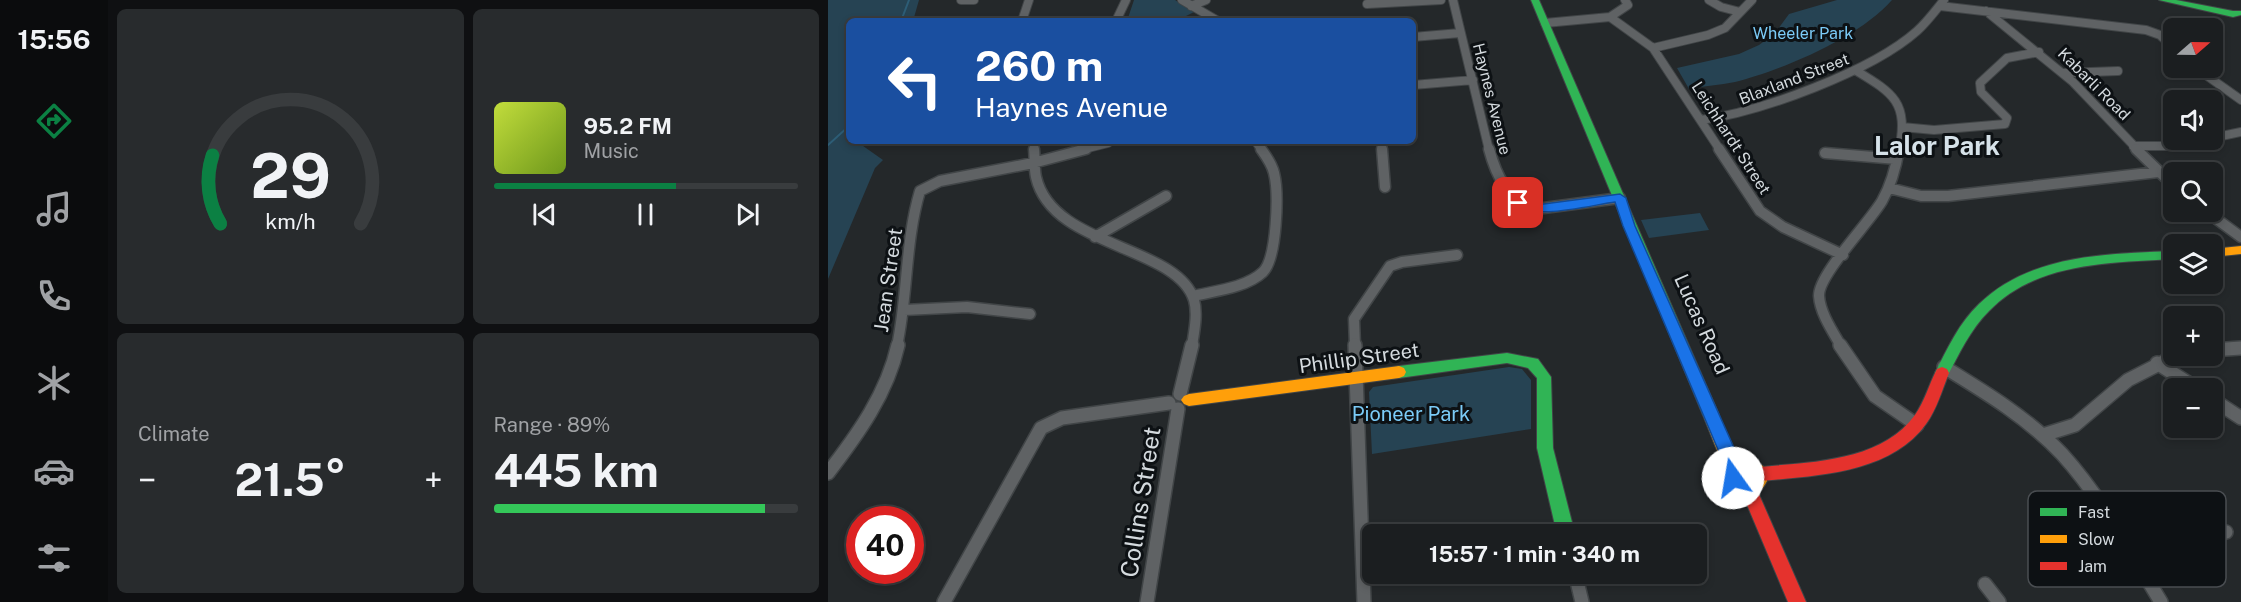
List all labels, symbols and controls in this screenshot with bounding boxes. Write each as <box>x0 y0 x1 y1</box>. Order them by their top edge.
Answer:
north arrow <box>2163 18 2223 78</box>
map controls <box>2163 18 2223 438</box>
text: 15:56 <box>17 23 91 55</box>
park label: Wheeler Park <box>1753 24 1853 43</box>
text: 260 m <box>975 41 1103 90</box>
street label: Haynes Avenue <box>1469 41 1515 157</box>
icon: left <box>876 42 954 120</box>
street label: Kabarli Road <box>2054 44 2134 124</box>
street label: Blaxland Street <box>1736 49 1852 109</box>
street label: Leichhardt Street <box>1688 78 1774 198</box>
button: sound <box>2163 90 2223 150</box>
text: Haynes Avenue <box>975 91 1168 123</box>
icon: directions <box>33 100 75 142</box>
text: 95.2 FM <box>584 113 672 139</box>
district label: Lalor Park <box>1874 130 2000 161</box>
text: 29 <box>250 139 331 212</box>
text: Music <box>584 139 639 163</box>
button: search <box>2163 162 2223 222</box>
pin <box>1492 177 1543 228</box>
icon: arrive <box>1501 186 1534 219</box>
icon: music <box>33 188 75 230</box>
icon: previous <box>528 198 561 231</box>
icon: pause <box>629 198 662 231</box>
icon: next <box>731 198 764 231</box>
text: km/h <box>265 209 315 234</box>
street label: Jean Street <box>869 226 907 334</box>
button: layers <box>2163 234 2223 294</box>
street label: Lucas Road <box>1669 270 1735 378</box>
icon: phone <box>33 275 75 317</box>
button: + <box>2163 306 2223 366</box>
street label: Phillip Street <box>1297 338 1421 378</box>
icon: climate <box>33 362 75 404</box>
button: − <box>2163 378 2223 438</box>
park label: Pioneer Park <box>1352 402 1470 426</box>
text: Range · 89% <box>494 413 610 437</box>
text: Climate <box>138 422 210 446</box>
street label: Collins Street <box>1114 425 1166 579</box>
text: 445 km <box>494 444 659 497</box>
position arrow <box>1701 446 1765 510</box>
icon: car <box>33 450 75 492</box>
text: 21.5° <box>234 453 346 506</box>
text: − <box>138 461 156 499</box>
text: + <box>424 461 442 499</box>
legend <box>2028 491 2226 587</box>
text: Fast <box>2078 503 2110 522</box>
speed limit sign: 40 <box>846 506 924 584</box>
text: Slow <box>2078 530 2115 549</box>
icon: filters <box>33 537 75 579</box>
text: 15:57 · 1 min · 340 m <box>1429 541 1640 567</box>
text: Jam <box>2078 557 2107 576</box>

